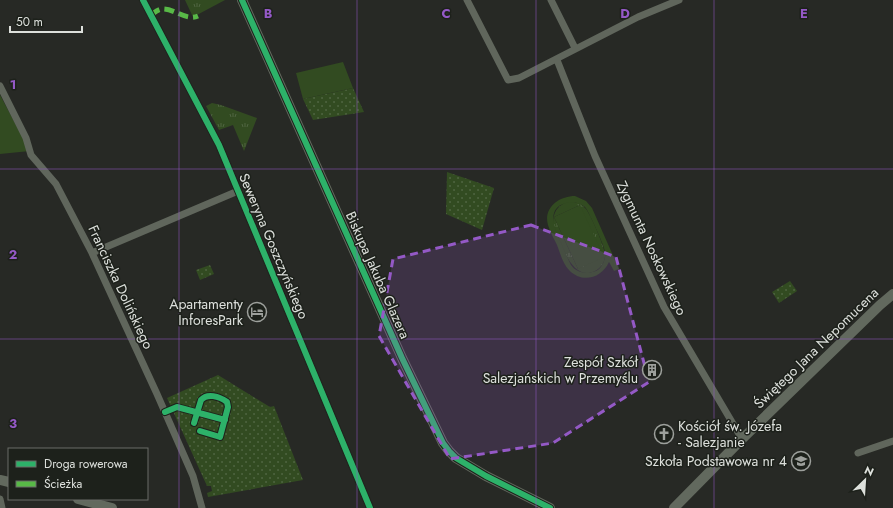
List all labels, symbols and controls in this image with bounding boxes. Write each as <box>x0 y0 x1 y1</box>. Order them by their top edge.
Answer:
text: B <box>264 4 273 23</box>
text: C <box>441 4 451 23</box>
text: D <box>620 4 630 23</box>
text: E <box>800 4 808 23</box>
scale bar <box>10 8 82 34</box>
text: 50 m <box>16 13 43 31</box>
text: 1 <box>10 75 16 94</box>
street label: Seweryna Goszczyńskiego <box>234 170 314 322</box>
street label: Zygmunta Noskowskiego <box>612 178 692 319</box>
street label: Biskupa Jakuba Glazera <box>341 208 415 342</box>
street label: Franciszka Dolińskiego <box>83 222 159 353</box>
text: 2 <box>9 245 17 264</box>
street label: Świętego Jana Nepomucena <box>749 283 883 413</box>
place label: Apartamenty InforesPark <box>169 294 244 330</box>
hotel icon: Apartamenty InforesPark <box>246 301 268 323</box>
place label: Zespół Szkół Salezjańskich w Przemyślu <box>483 352 639 388</box>
building icon: Zespół Szkół Salezjańskich w Przemyślu <box>641 359 663 381</box>
text: 3 <box>9 414 17 433</box>
place label: Kościół św. Józefa - Salezjanie <box>678 416 782 452</box>
church icon: Kościół św. Józefa - Salezjanie <box>653 423 675 445</box>
legend <box>8 448 148 500</box>
school or university icon: Szkoła Podstawowa nr 4 <box>790 450 812 472</box>
place label: Szkoła Podstawowa nr 4 <box>645 451 787 471</box>
text: Droga rowerowa <box>44 455 128 473</box>
north arrow <box>845 460 885 500</box>
text: N <box>862 462 877 480</box>
text: Ścieżka <box>44 475 82 493</box>

